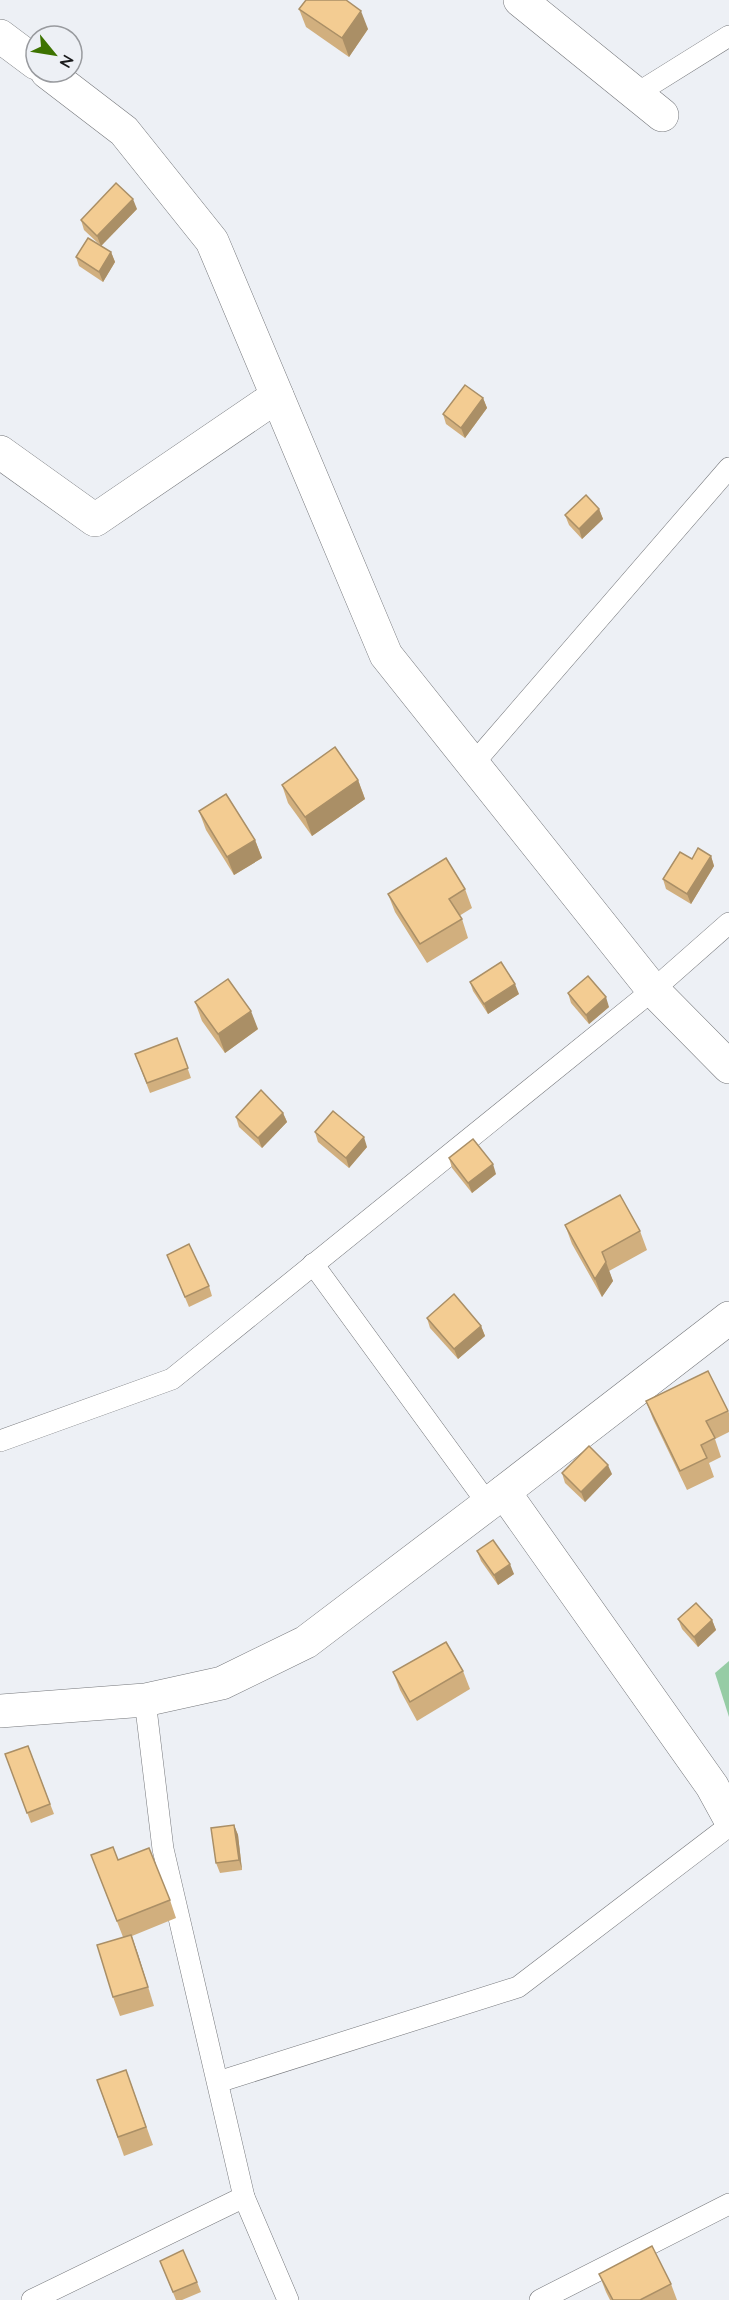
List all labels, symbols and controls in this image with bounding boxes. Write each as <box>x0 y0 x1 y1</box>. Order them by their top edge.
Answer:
north arrow <box>24 24 84 84</box>
text: N <box>55 51 79 72</box>

